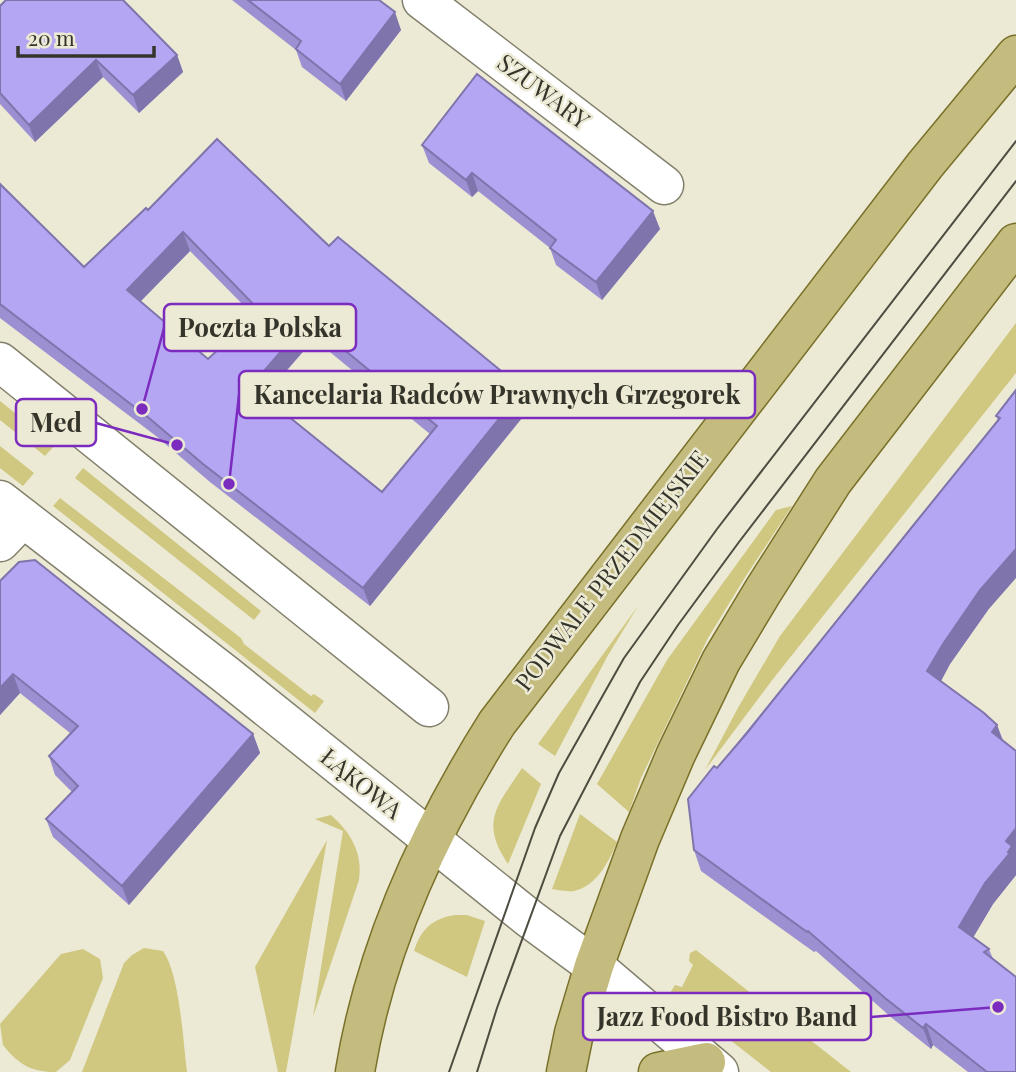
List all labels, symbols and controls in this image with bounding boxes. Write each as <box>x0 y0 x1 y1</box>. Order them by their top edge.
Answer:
scale bar <box>18 14 154 58</box>
text: 20 m <box>28 23 75 51</box>
street label: SZUWARY <box>492 45 597 136</box>
callout: Poczta Polska <box>164 304 356 351</box>
text: Poczta Polska <box>178 309 343 344</box>
callout: Kancelaria Radców Prawnych Grzegorek <box>239 371 755 418</box>
text: Kancelaria Radców Prawnych Grzegorek <box>254 376 741 411</box>
callout: Med <box>16 399 96 446</box>
text: Med <box>30 404 83 439</box>
street label: PODWALE PRZEDMIEJSKIE <box>506 443 714 697</box>
street label: ŁĄKOWA <box>315 740 410 826</box>
callout: Jazz Food Bistro Band <box>583 993 871 1040</box>
text: Jazz Food Bistro Band <box>596 998 858 1033</box>

